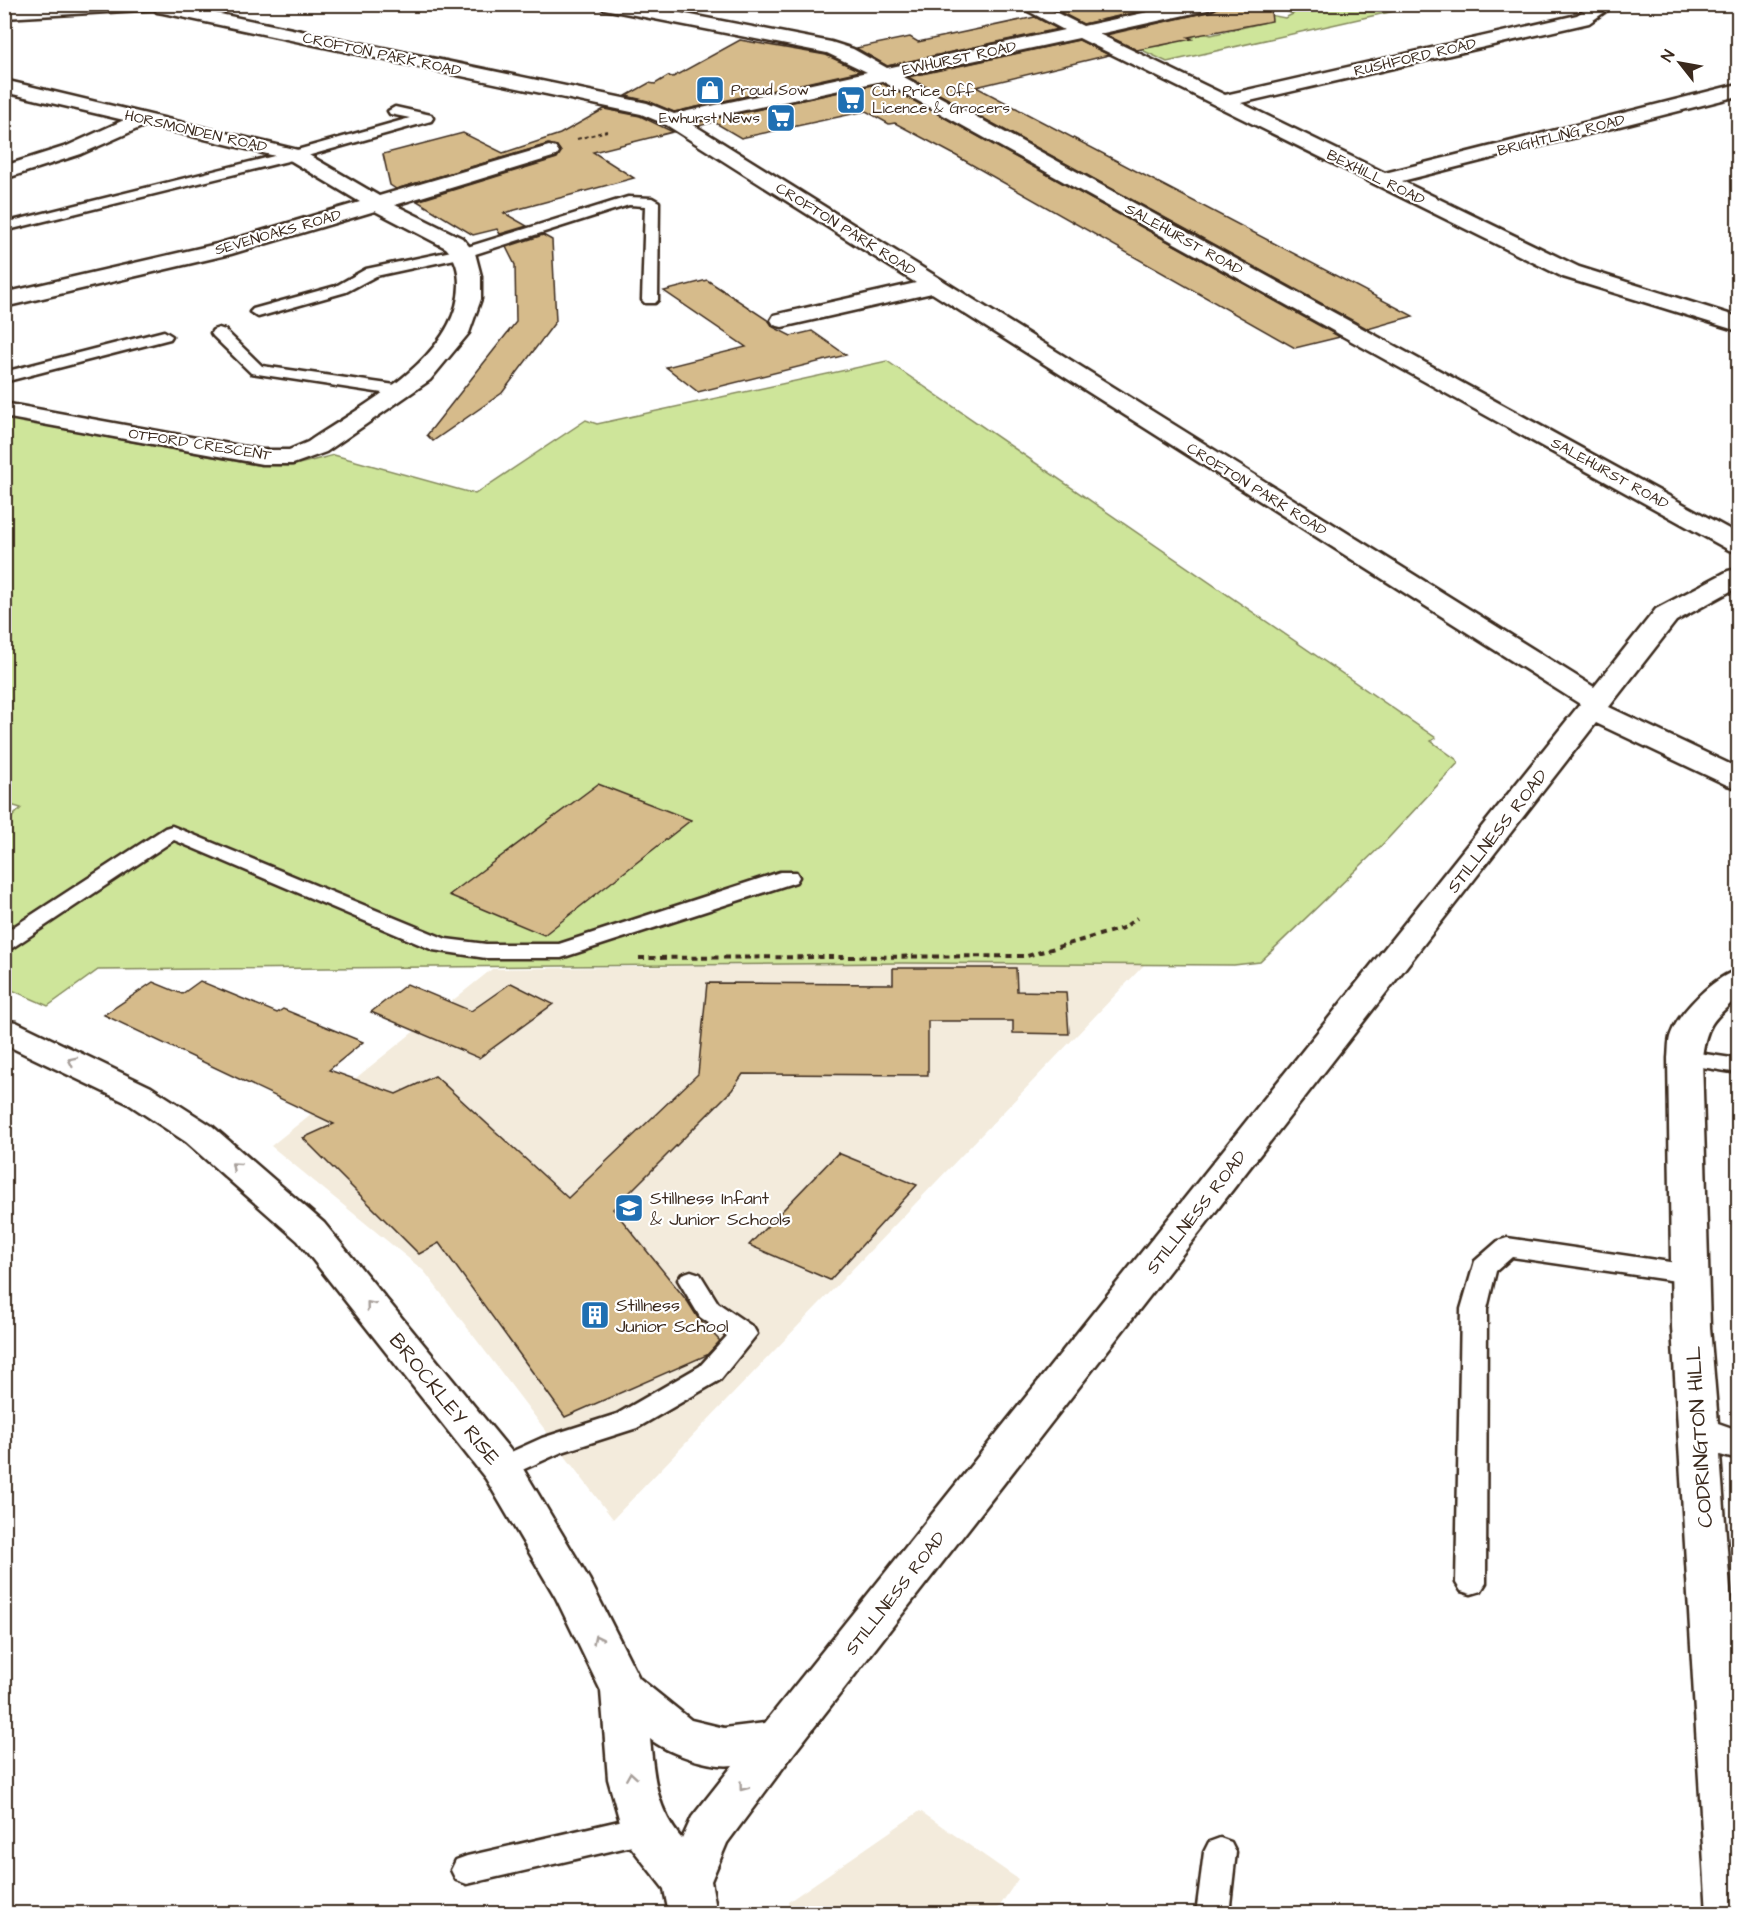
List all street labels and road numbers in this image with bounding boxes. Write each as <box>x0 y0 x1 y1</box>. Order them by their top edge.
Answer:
street label: CROFTON PARK ROAD <box>301 27 463 82</box>
street label: RUSHFORD ROAD <box>1352 33 1479 82</box>
street label: EWHURST ROAD <box>900 36 1018 81</box>
street label: HORSMONDEN ROAD <box>123 105 269 158</box>
street label: BRIGHTLING ROAD <box>1495 109 1627 162</box>
street label: BEXHILL ROAD <box>1323 145 1429 210</box>
street label: CROFTON PARK ROAD <box>772 178 920 281</box>
street label: SALEHURST ROAD <box>1121 198 1247 281</box>
street label: SEVENOAKS ROAD <box>212 204 344 261</box>
street label: OTFORD CRESCENT <box>127 423 273 466</box>
street label: SALEHURST ROAD <box>1547 432 1673 515</box>
street label: CROFTON PARK ROAD <box>1183 438 1331 541</box>
street label: STILLNESS ROAD <box>1441 764 1554 898</box>
street label: STILLNESS ROAD <box>1140 1145 1253 1279</box>
street label: BROCKLEY RISE <box>382 1327 507 1472</box>
street label: CODRINGTON HILL <box>1679 1345 1720 1529</box>
street label: STILLNESS ROAD <box>839 1526 952 1660</box>

